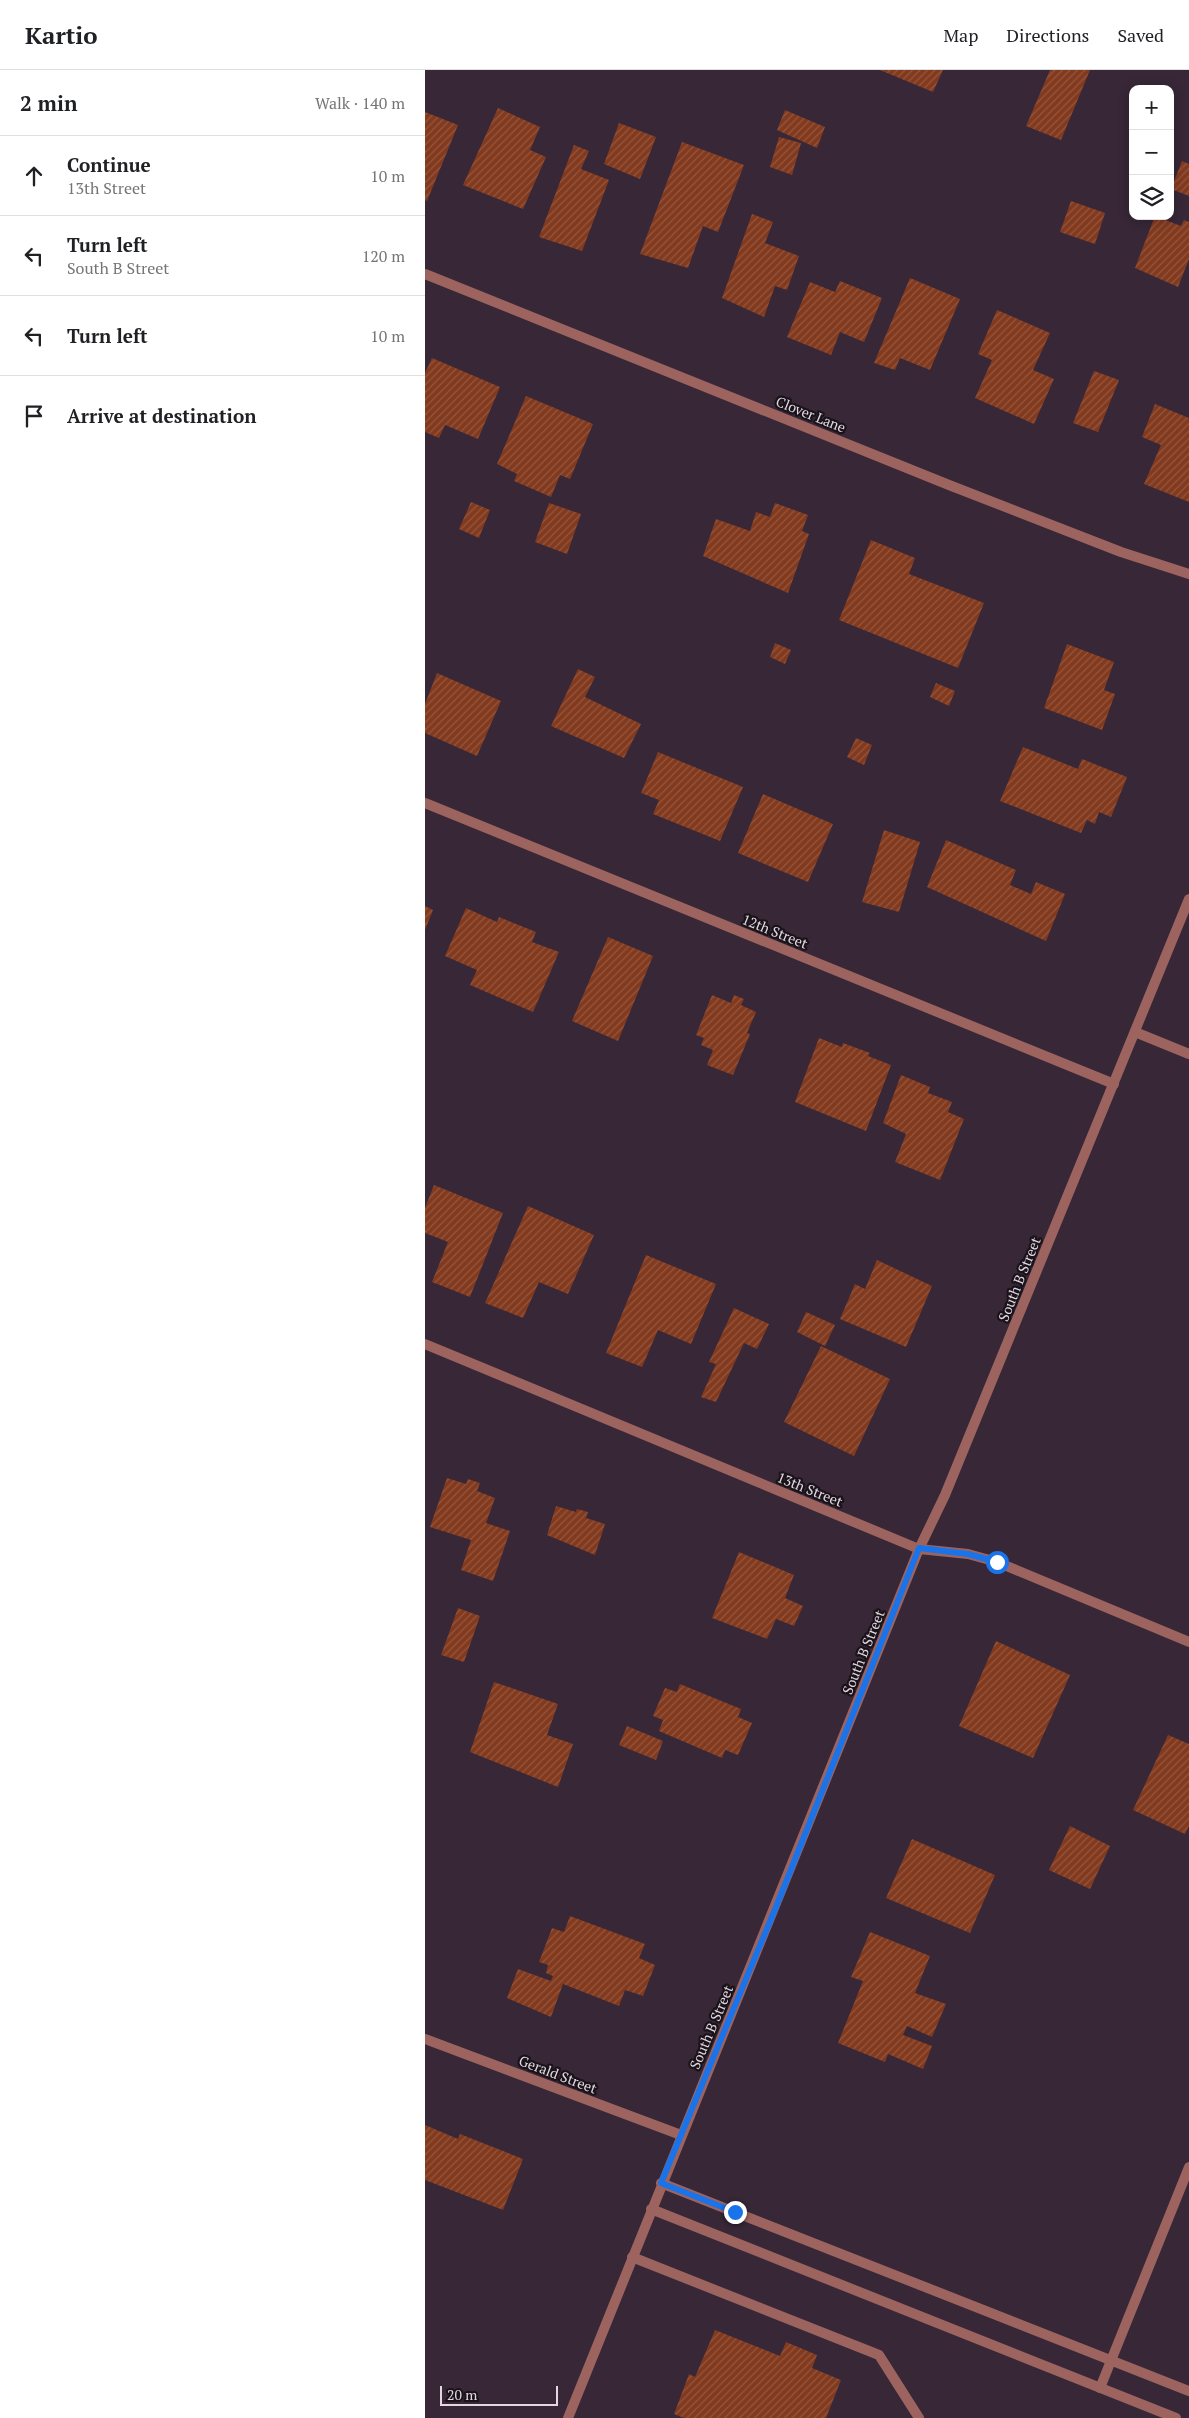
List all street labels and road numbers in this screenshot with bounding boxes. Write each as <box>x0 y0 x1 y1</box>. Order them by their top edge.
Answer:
street label: Clover Lane <box>773 391 849 437</box>
street label: 12th Street <box>739 909 811 953</box>
street label: South B Street <box>993 1233 1045 1324</box>
street label: 13th Street <box>774 1467 846 1511</box>
street label: South B Street <box>837 1606 889 1697</box>
street label: South B Street <box>685 1981 738 2072</box>
street label: Gerald Street <box>516 2050 600 2098</box>

